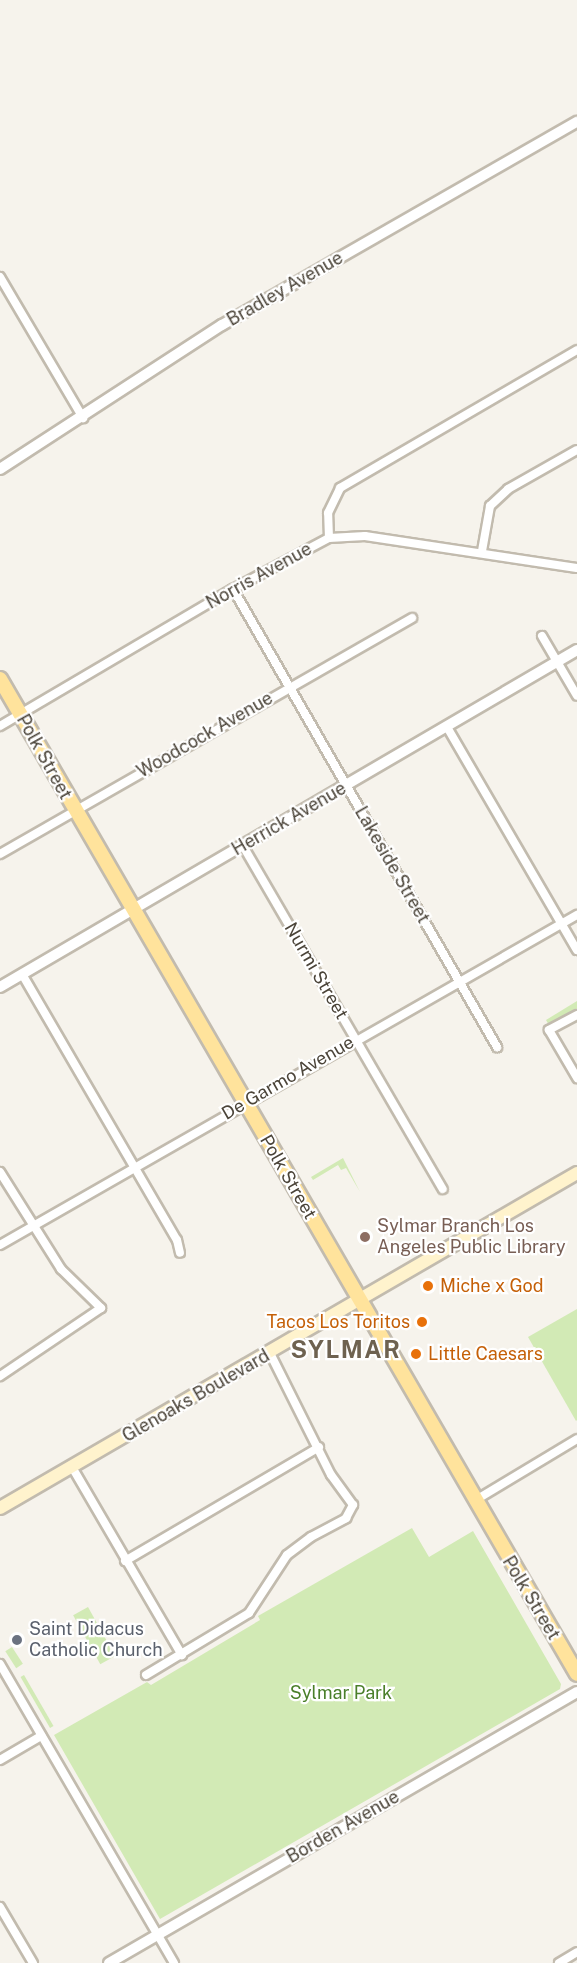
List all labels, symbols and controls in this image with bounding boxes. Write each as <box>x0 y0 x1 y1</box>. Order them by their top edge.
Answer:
street label: Bradley Avenue <box>223 247 347 331</box>
street label: Norris Avenue <box>202 538 316 614</box>
street label: Woodcock Avenue <box>133 687 277 783</box>
street label: Polk Street <box>12 711 76 803</box>
street label: Herrick Avenue <box>228 778 350 860</box>
street label: Lakeside Street <box>350 803 434 927</box>
street label: Nurmi Street <box>280 919 352 1023</box>
street label: De Garmo Avenue <box>218 1031 358 1125</box>
street label: Polk Street <box>255 1131 321 1223</box>
place label: Sylmar Branch Los Angeles Public Library <box>377 1216 566 1258</box>
marker: Sylmar Branch Los Angeles Public Library <box>358 1230 372 1244</box>
place label: Miche x God <box>440 1275 544 1297</box>
marker: Miche x God <box>421 1279 435 1293</box>
place label: Tacos Los Toritos <box>266 1311 410 1333</box>
marker: Tacos Los Toritos <box>415 1315 429 1329</box>
district label: SYLMAR <box>291 1336 401 1364</box>
place label: Little Caesars <box>428 1343 543 1365</box>
street label: Glenoaks Boulevard <box>119 1345 273 1447</box>
marker: Little Caesars <box>409 1347 423 1361</box>
street label: Polk Street <box>498 1552 564 1644</box>
place label: Saint Didacus Catholic Church <box>29 1619 163 1662</box>
marker: Saint Didacus Catholic Church <box>10 1633 24 1647</box>
park label: Sylmar Park <box>290 1682 392 1704</box>
street label: Borden Avenue <box>283 1786 403 1868</box>

